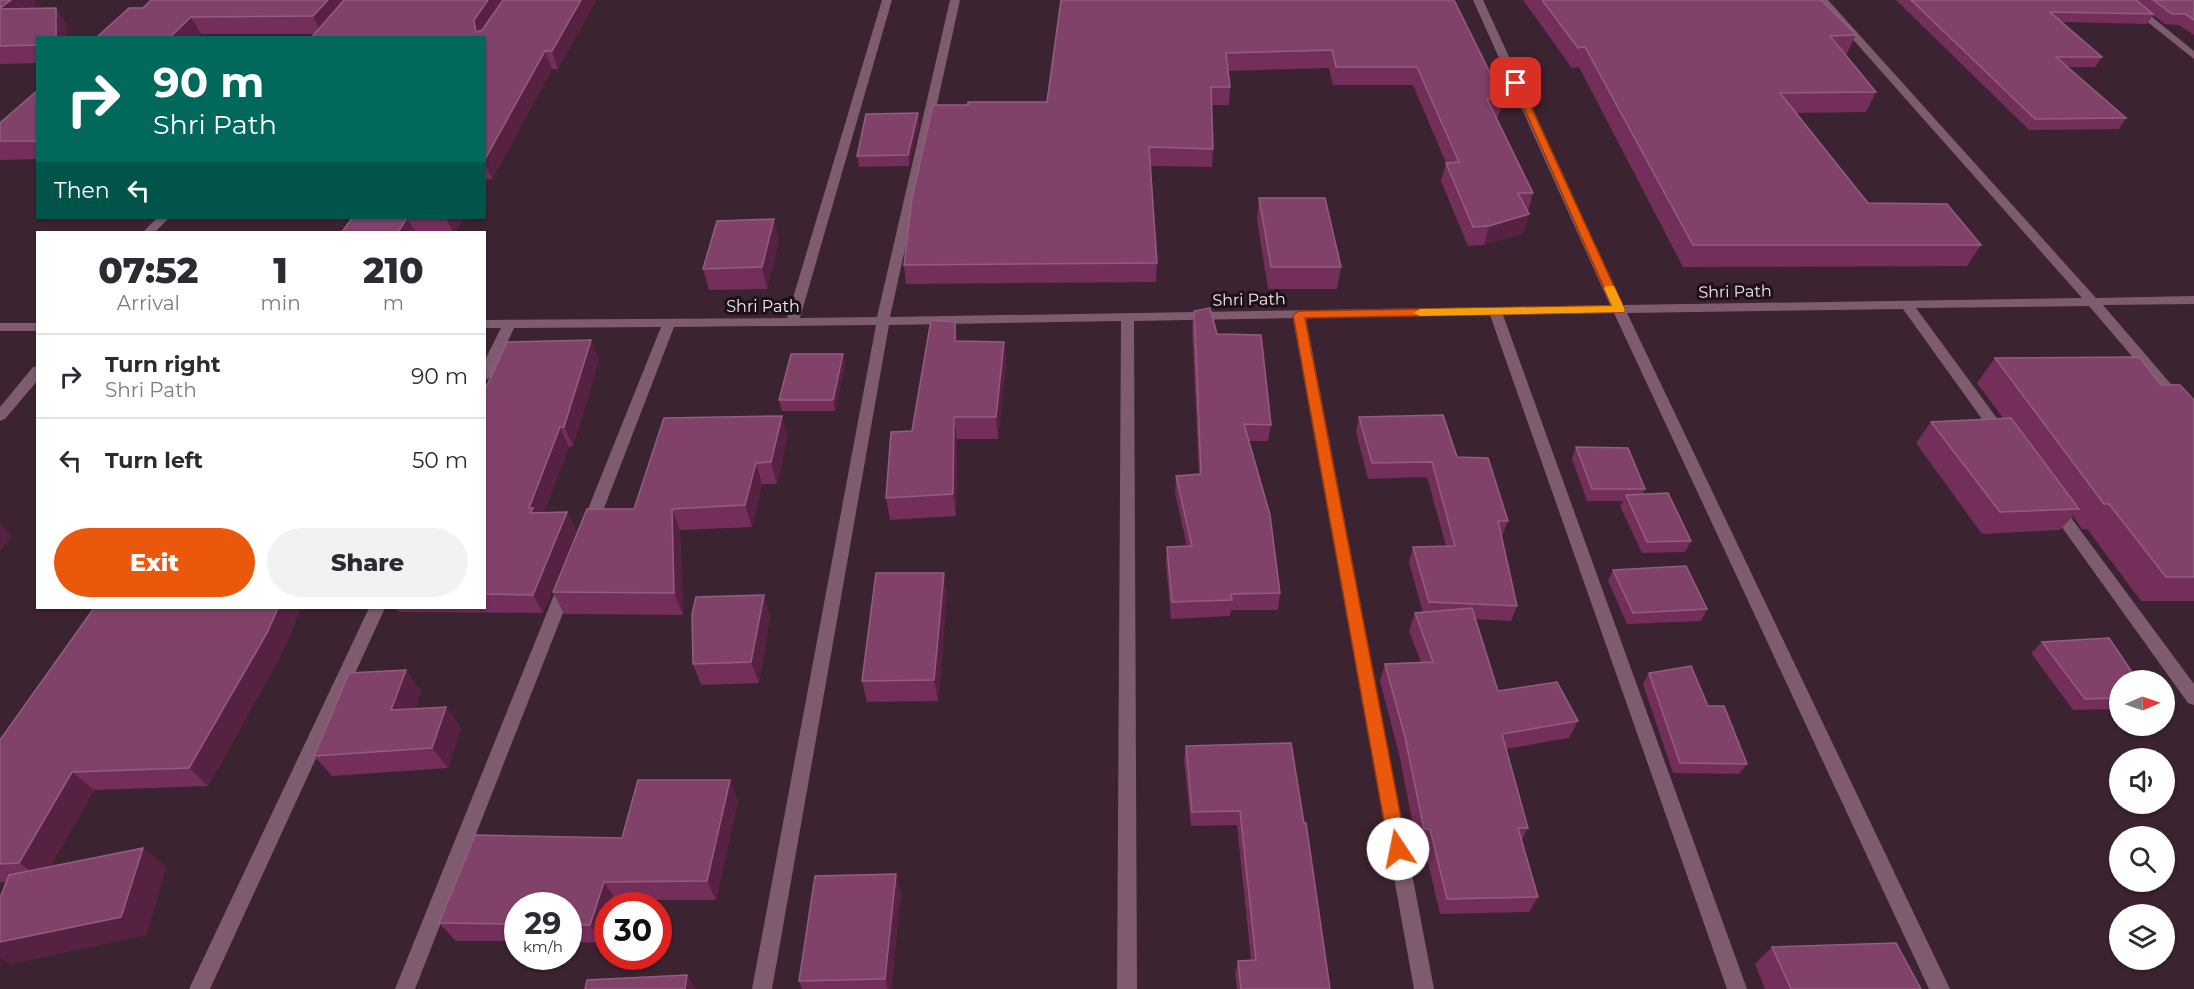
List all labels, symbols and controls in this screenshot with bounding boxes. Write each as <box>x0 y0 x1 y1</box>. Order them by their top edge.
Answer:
text: 90 m <box>153 56 264 108</box>
pin <box>1490 57 1541 108</box>
icon: right <box>54 60 132 138</box>
icon: arrive <box>1499 66 1532 99</box>
text: Shri Path <box>153 108 277 141</box>
icon: left <box>122 174 155 207</box>
text: Then <box>54 177 110 204</box>
text: 07:52 <box>98 248 198 292</box>
text: 1 <box>273 248 288 292</box>
text: 210 <box>363 248 424 292</box>
street label: Shri Path <box>1698 281 1772 302</box>
street label: Shri Path <box>1212 289 1286 310</box>
text: Arrival <box>117 291 180 315</box>
text: min <box>261 291 301 315</box>
text: m <box>383 291 404 315</box>
street label: Shri Path <box>726 297 800 316</box>
text: Turn right <box>105 351 220 378</box>
icon: right <box>54 360 87 393</box>
text: 90 m <box>411 363 468 390</box>
text: Shri Path <box>105 378 197 402</box>
icon: left <box>54 444 87 477</box>
text: Turn left <box>105 447 203 474</box>
text: 50 m <box>412 447 468 474</box>
button: Exit <box>54 528 255 597</box>
button: Share <box>267 528 468 597</box>
north arrow <box>2109 670 2175 736</box>
map controls <box>2109 670 2175 970</box>
button: sound <box>2109 748 2175 814</box>
position arrow <box>1366 817 1430 881</box>
button: search <box>2109 826 2175 892</box>
speed limit sign: 30 <box>594 892 672 970</box>
button: layers <box>2109 904 2175 970</box>
text: 29 <box>525 905 561 942</box>
text: km/h <box>523 937 563 956</box>

